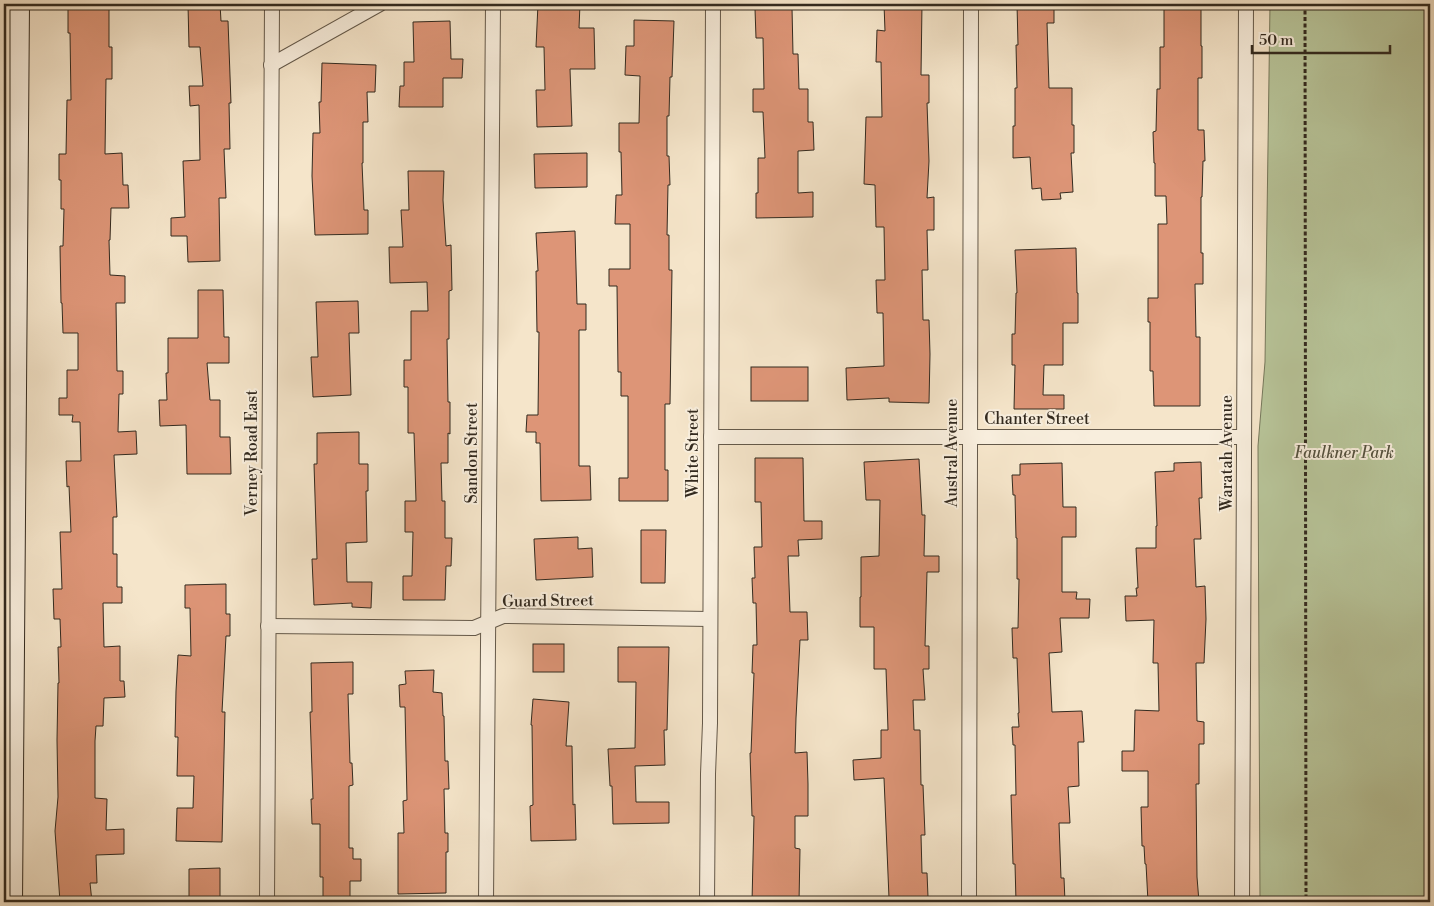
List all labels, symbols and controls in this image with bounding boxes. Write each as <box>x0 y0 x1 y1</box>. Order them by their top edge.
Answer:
scale bar <box>1252 22 1389 54</box>
text: 50 m <box>1259 31 1293 50</box>
street label: Verney Road East <box>242 390 262 517</box>
street label: Waratah Avenue <box>1217 395 1237 512</box>
street label: Austral Avenue <box>942 399 962 508</box>
street label: Sandon Street <box>462 402 482 504</box>
street label: White Street <box>683 408 703 499</box>
street label: Chanter Street <box>984 409 1090 429</box>
park label: Faulkner Park <box>1294 443 1394 463</box>
street label: Guard Street <box>502 590 594 612</box>

